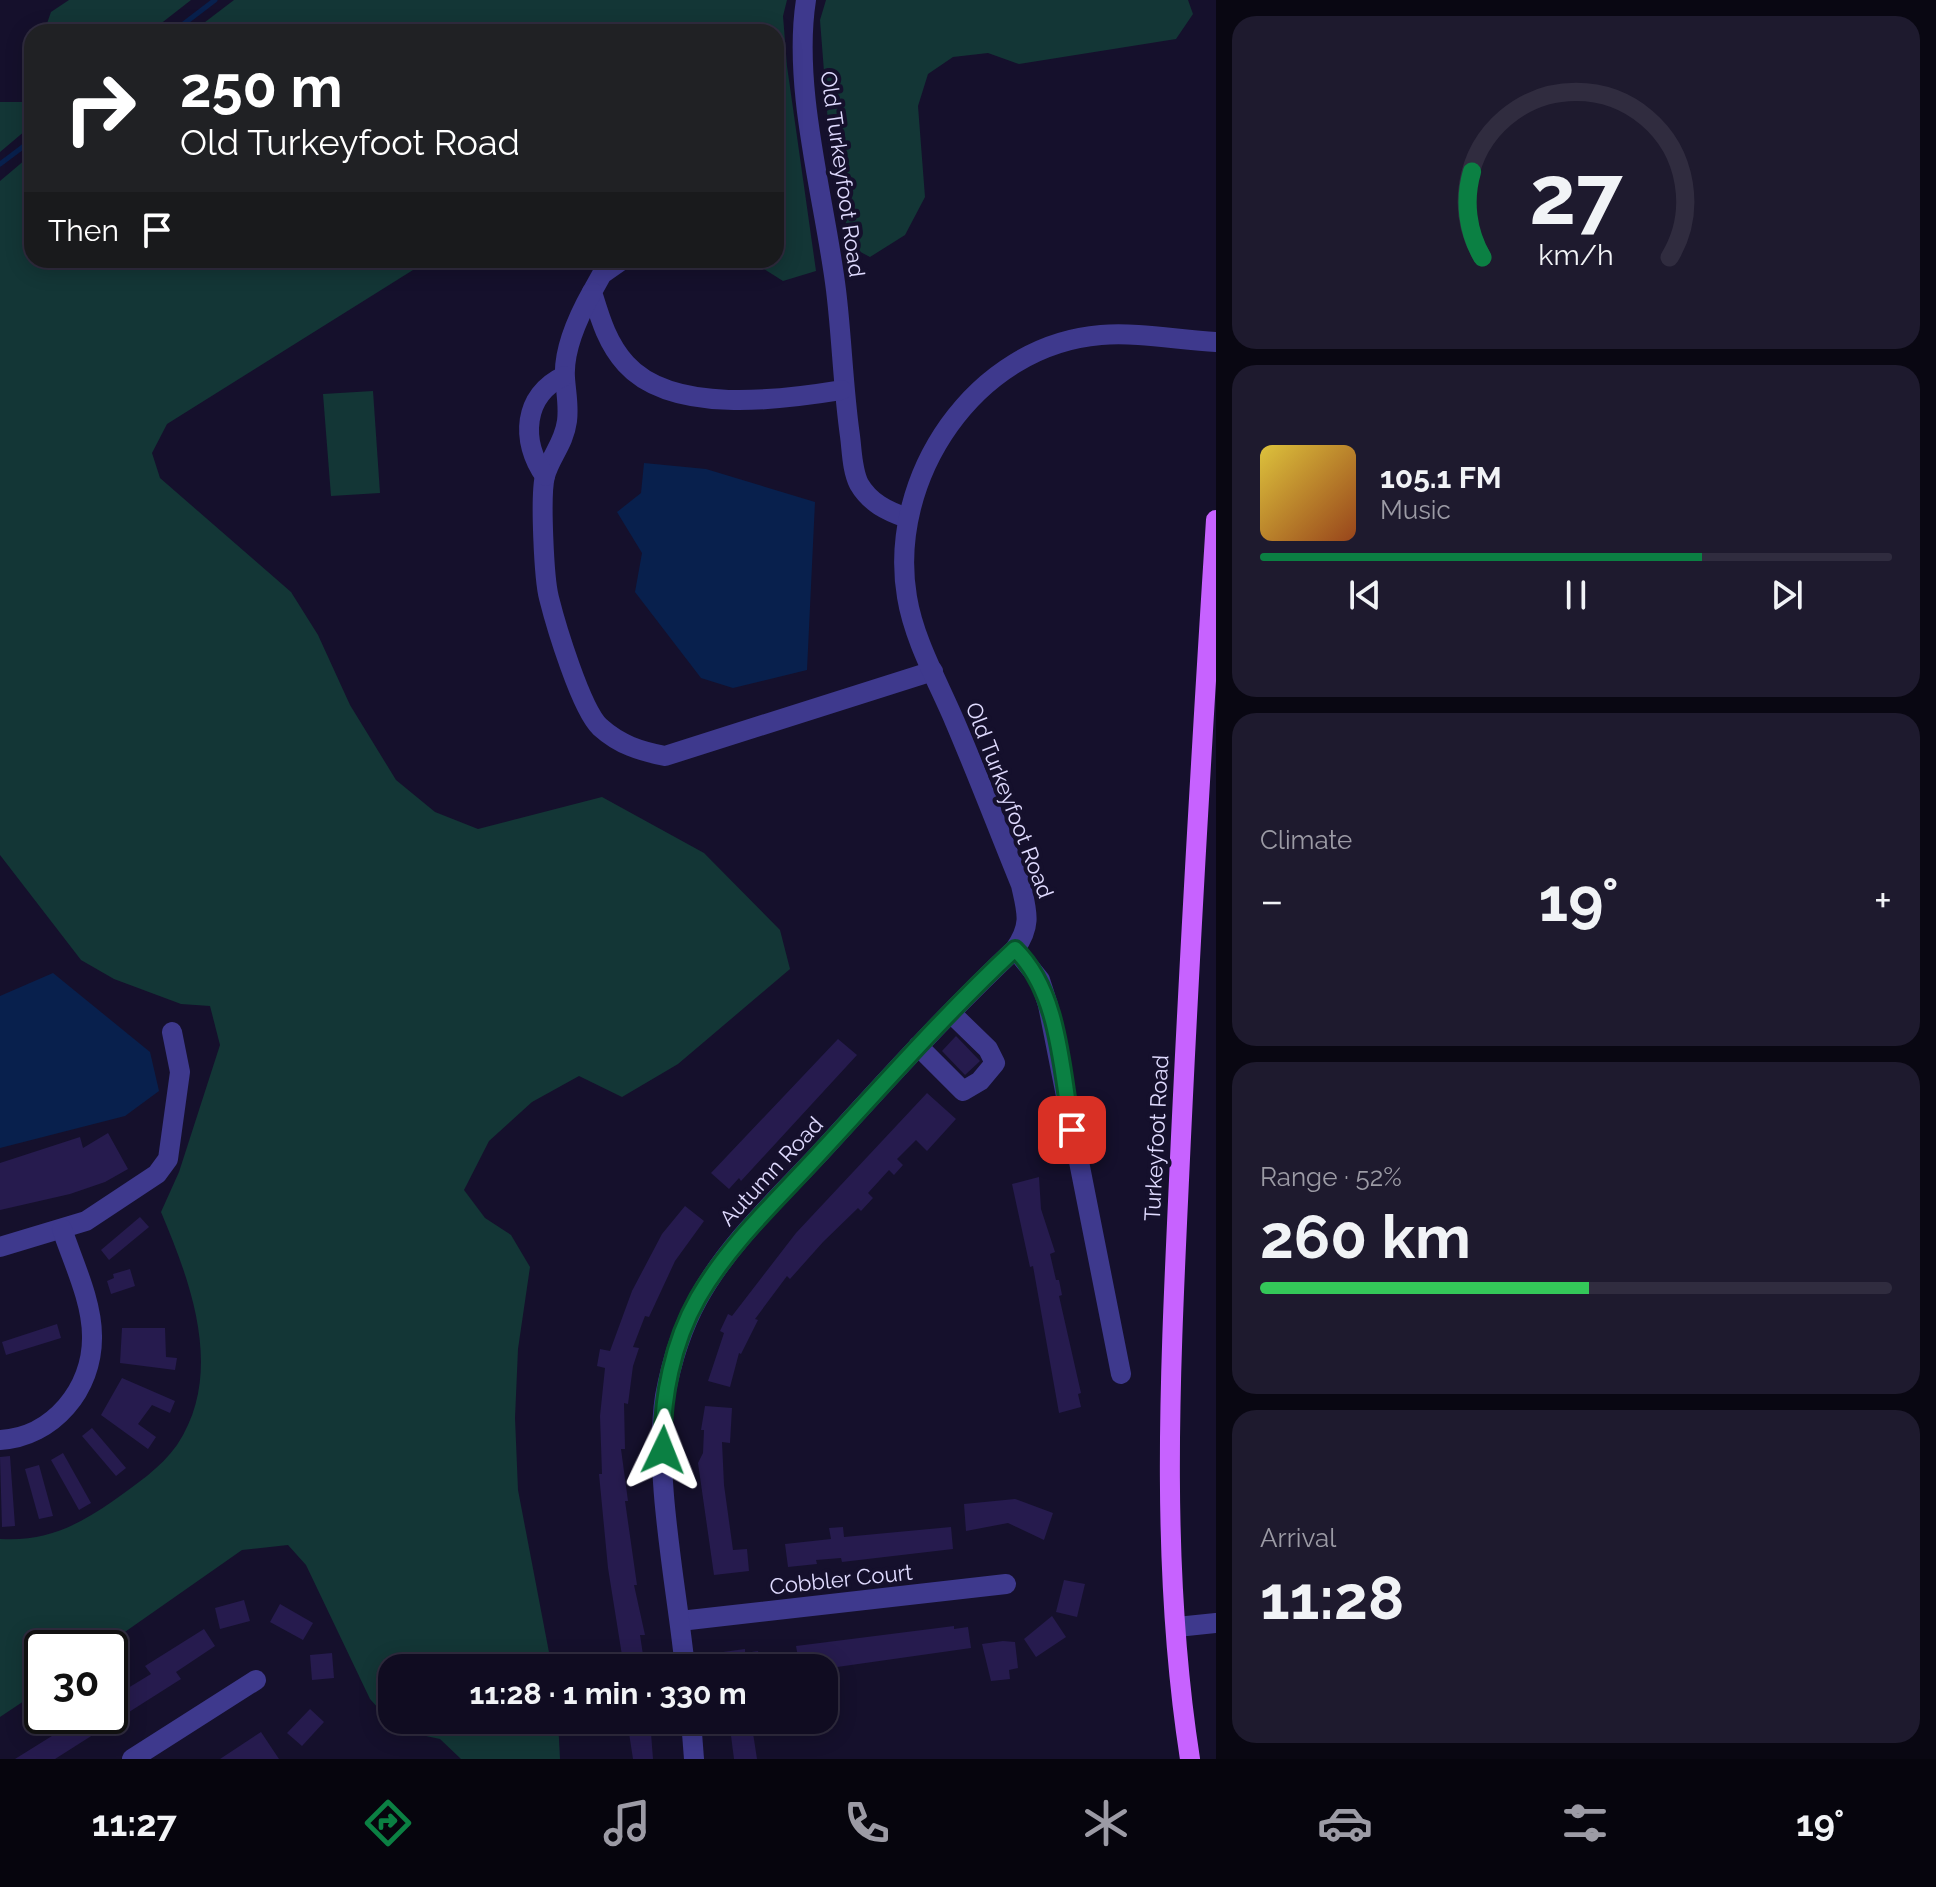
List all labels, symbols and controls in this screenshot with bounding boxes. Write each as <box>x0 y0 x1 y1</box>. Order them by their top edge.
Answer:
text: 250 m <box>180 54 343 120</box>
icon: right <box>48 56 152 160</box>
street label: Old Turkeyfoot Road <box>816 69 870 279</box>
text: Old Turkeyfoot Road <box>180 121 520 163</box>
text: 27 <box>1529 146 1623 243</box>
icon: arrive <box>135 208 179 252</box>
text: Then <box>48 213 119 248</box>
text: km/h <box>1538 238 1614 272</box>
text: 105.1 FM <box>1380 460 1502 495</box>
text: Music <box>1380 495 1451 525</box>
icon: previous <box>1343 573 1387 617</box>
icon: pause <box>1554 573 1598 617</box>
icon: next <box>1765 573 1809 617</box>
street label: Old Turkeyfoot Road <box>961 698 1059 902</box>
text: Climate <box>1260 825 1352 855</box>
text: 19° <box>1539 865 1619 935</box>
text: − <box>1260 875 1284 926</box>
text: + <box>1874 875 1892 926</box>
street label: Turkeyfoot Road <box>1139 1054 1173 1222</box>
pin <box>1038 1096 1106 1164</box>
icon: arrive <box>1050 1108 1094 1152</box>
street label: Autumn Road <box>714 1111 828 1231</box>
text: Range · 52% <box>1260 1162 1402 1192</box>
text: 260 km <box>1260 1202 1471 1272</box>
position arrow <box>621 1408 705 1492</box>
text: Arrival <box>1260 1523 1336 1553</box>
street label: Cobbler Court <box>768 1559 914 1599</box>
text: 11:28 <box>1260 1563 1404 1633</box>
speed limit sign: 30 <box>24 1630 128 1734</box>
text: 11:28 · 1 min · 330 m <box>469 1676 747 1711</box>
icon: directions <box>360 1795 416 1851</box>
icon: music <box>599 1795 655 1851</box>
icon: phone <box>839 1795 895 1851</box>
icon: climate <box>1078 1795 1134 1851</box>
icon: car <box>1317 1795 1373 1851</box>
icon: filters <box>1557 1795 1613 1851</box>
text: 11:27 <box>92 1802 177 1844</box>
text: 19° <box>1796 1802 1844 1844</box>

